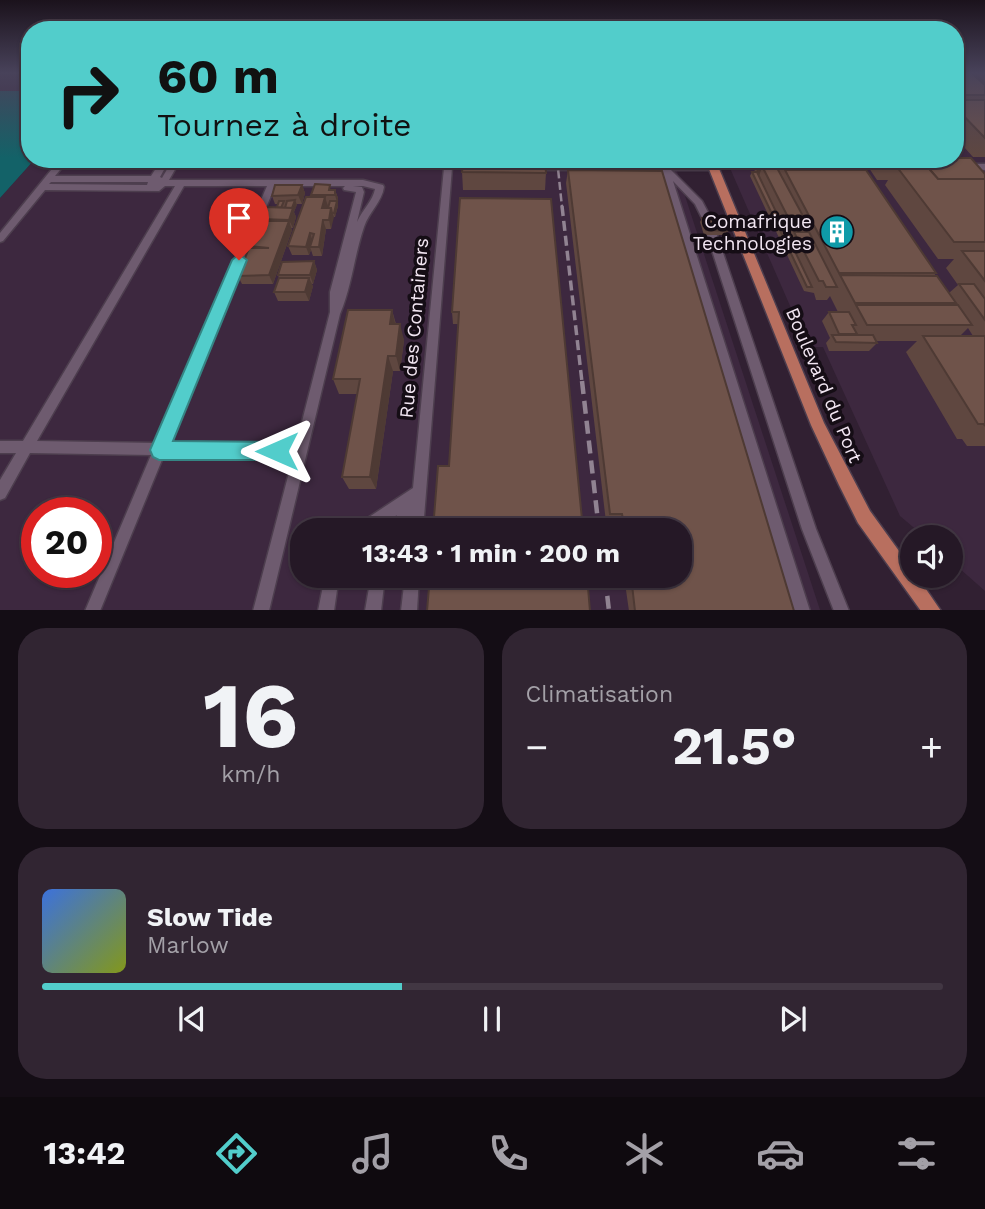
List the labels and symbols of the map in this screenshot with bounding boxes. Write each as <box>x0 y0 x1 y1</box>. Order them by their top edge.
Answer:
pin <box>209 188 269 260</box>
place label: Comafrique Technologies <box>693 210 812 255</box>
building icon: Comafrique Technologies <box>818 213 856 251</box>
street label: Rue des Containers <box>395 237 433 419</box>
street label: Boulevard du Port <box>781 304 867 466</box>
position arrow <box>240 414 314 488</box>
speed limit sign: 20 <box>21 497 112 588</box>

